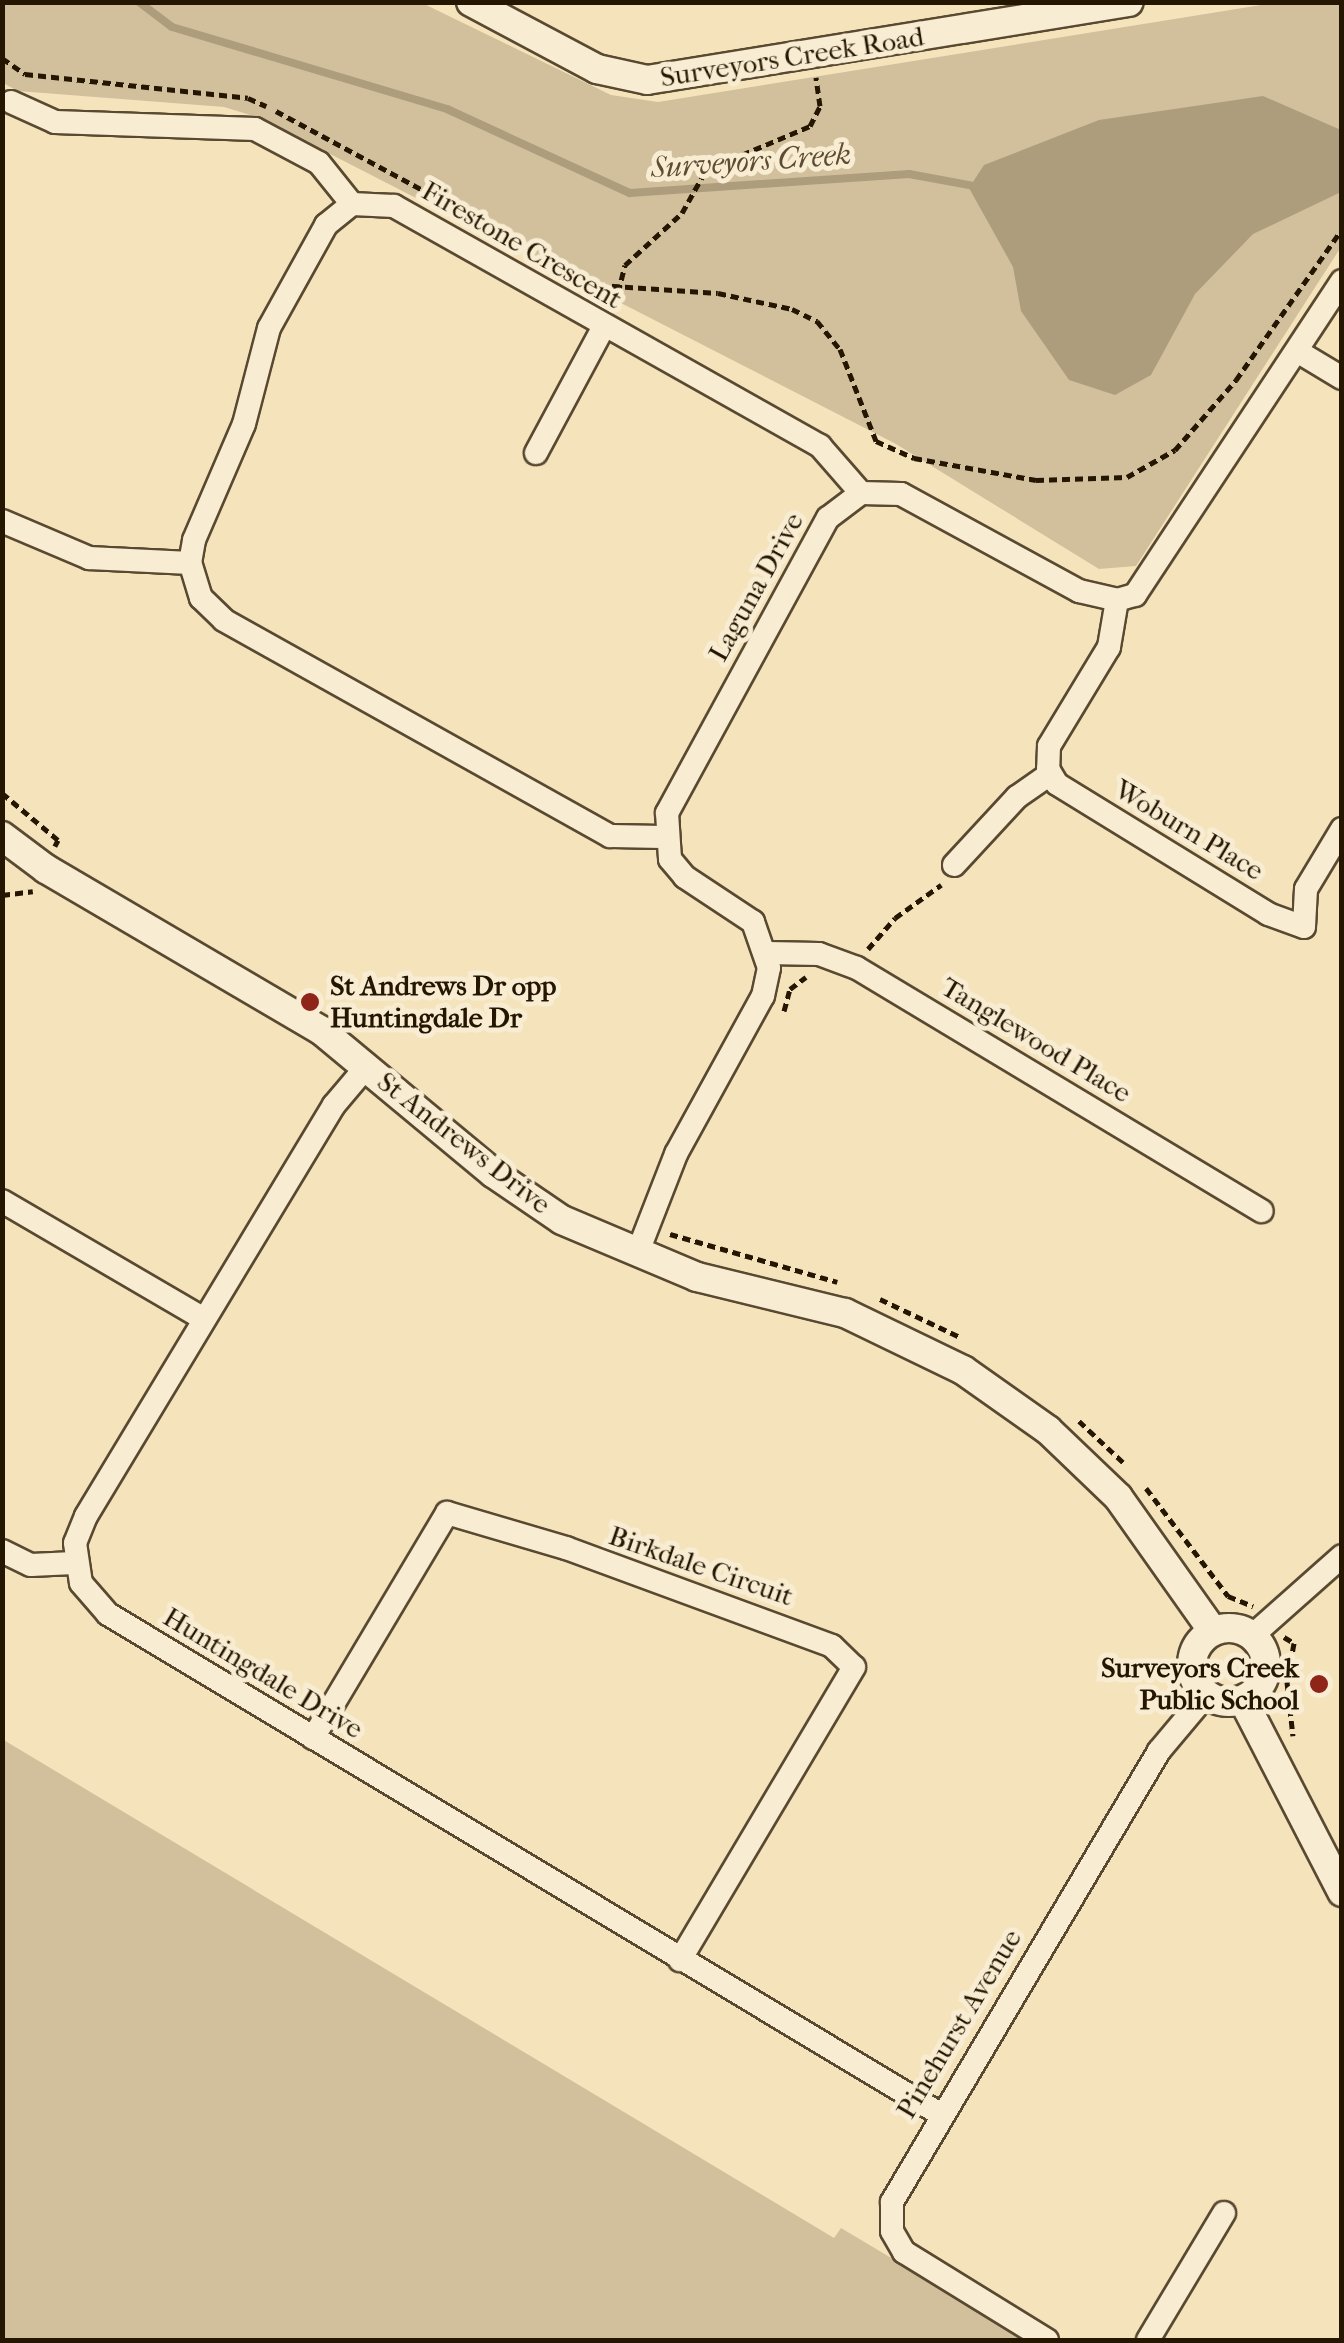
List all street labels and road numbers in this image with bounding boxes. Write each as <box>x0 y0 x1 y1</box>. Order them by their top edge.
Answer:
street label: Surveyors Creek Road <box>658 20 926 94</box>
street label: Firestone Crescent <box>416 174 628 316</box>
street label: Laguna Drive <box>701 507 811 667</box>
street label: Woburn Place <box>1108 772 1270 888</box>
street label: Tanglewood Place <box>935 970 1137 1110</box>
street label: St Andrews Drive <box>371 1065 557 1221</box>
street label: Birkdale Circuit <box>604 1519 798 1613</box>
street label: Huntingdale Drive <box>157 1600 369 1746</box>
street label: Pinehurst Avenue <box>889 1923 1029 2125</box>

